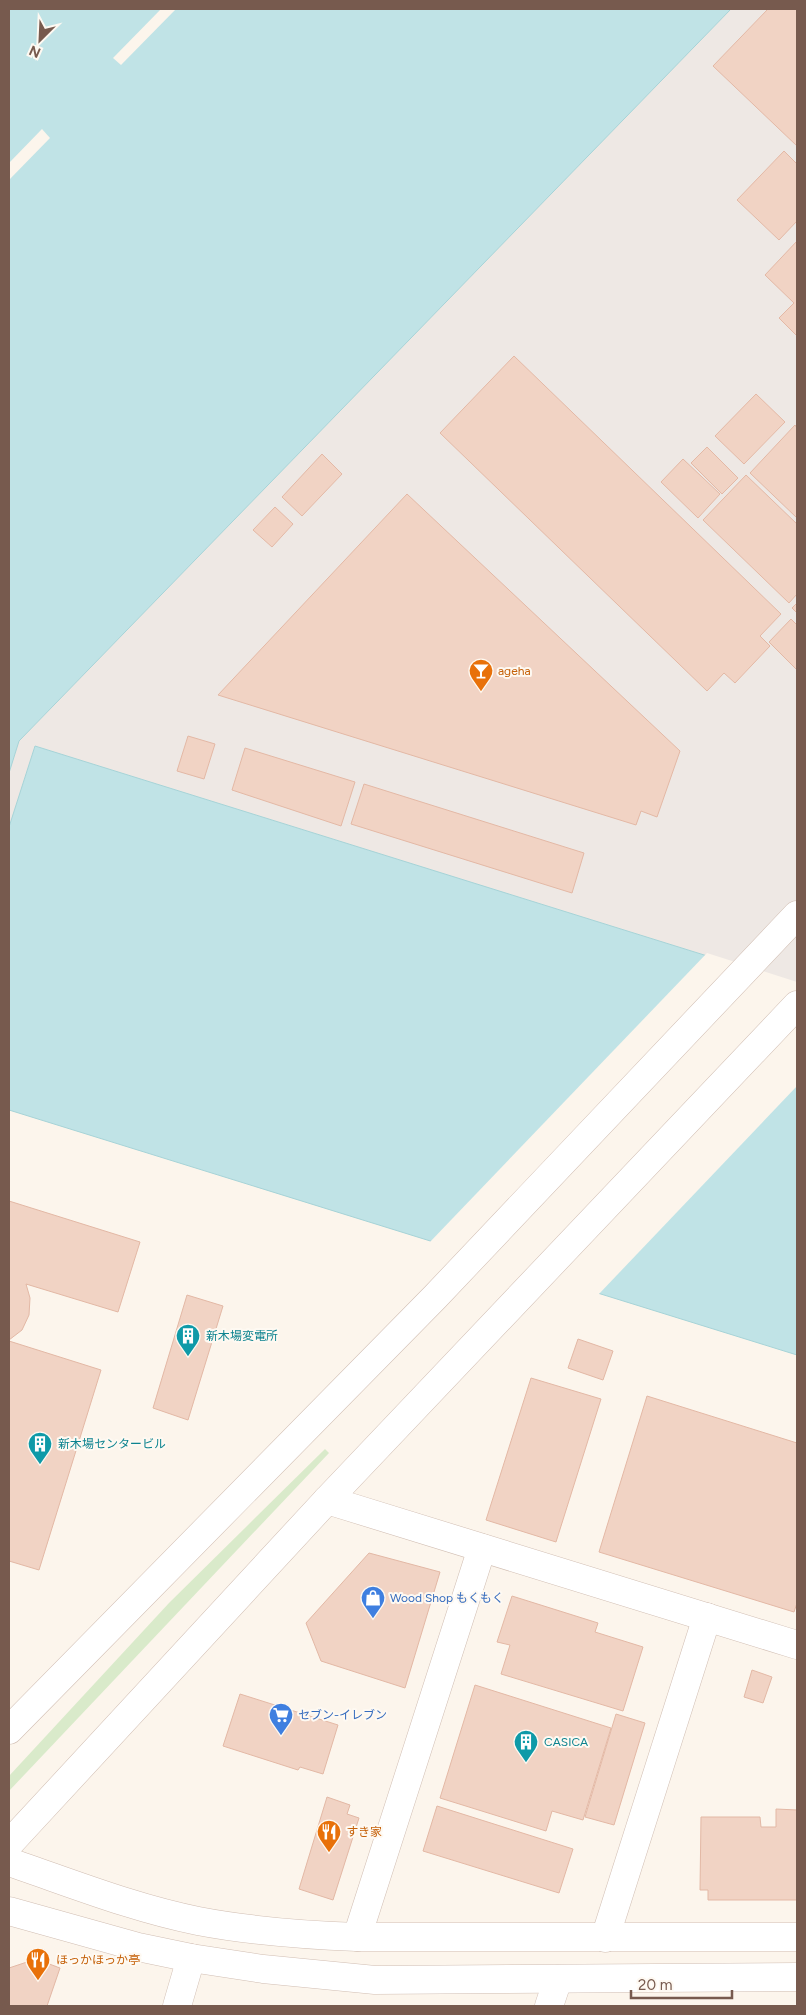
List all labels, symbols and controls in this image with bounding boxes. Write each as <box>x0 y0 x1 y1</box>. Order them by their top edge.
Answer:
north arrow <box>15 15 65 65</box>
text: N <box>27 41 43 61</box>
bar icon: ageha <box>468 658 494 692</box>
place label: ageha <box>498 664 531 678</box>
building icon: 新木場変電所 <box>175 1323 201 1357</box>
place label: 新木場変電所 <box>206 1329 278 1343</box>
building icon: 新木場センタービル <box>27 1431 53 1465</box>
place label: 新木場センタービル <box>58 1437 166 1451</box>
shop icon: Wood Shop もくもく <box>360 1585 386 1619</box>
place label: Wood Shop もくもく <box>390 1591 504 1605</box>
supermarket icon: セブン-イレブン <box>268 1702 294 1736</box>
place label: セブン-イレブン <box>298 1708 387 1722</box>
building icon: CASICA <box>513 1729 539 1763</box>
place label: CASICA <box>544 1735 588 1749</box>
restaurant icon: すき家 <box>316 1819 342 1853</box>
place label: すき家 <box>346 1825 382 1839</box>
restaurant icon: ほっかほっか亭 <box>25 1947 51 1981</box>
place label: ほっかほっか亭 <box>56 1953 140 1967</box>
scale bar <box>631 1968 732 2000</box>
text: 20 m <box>638 1976 672 1994</box>

